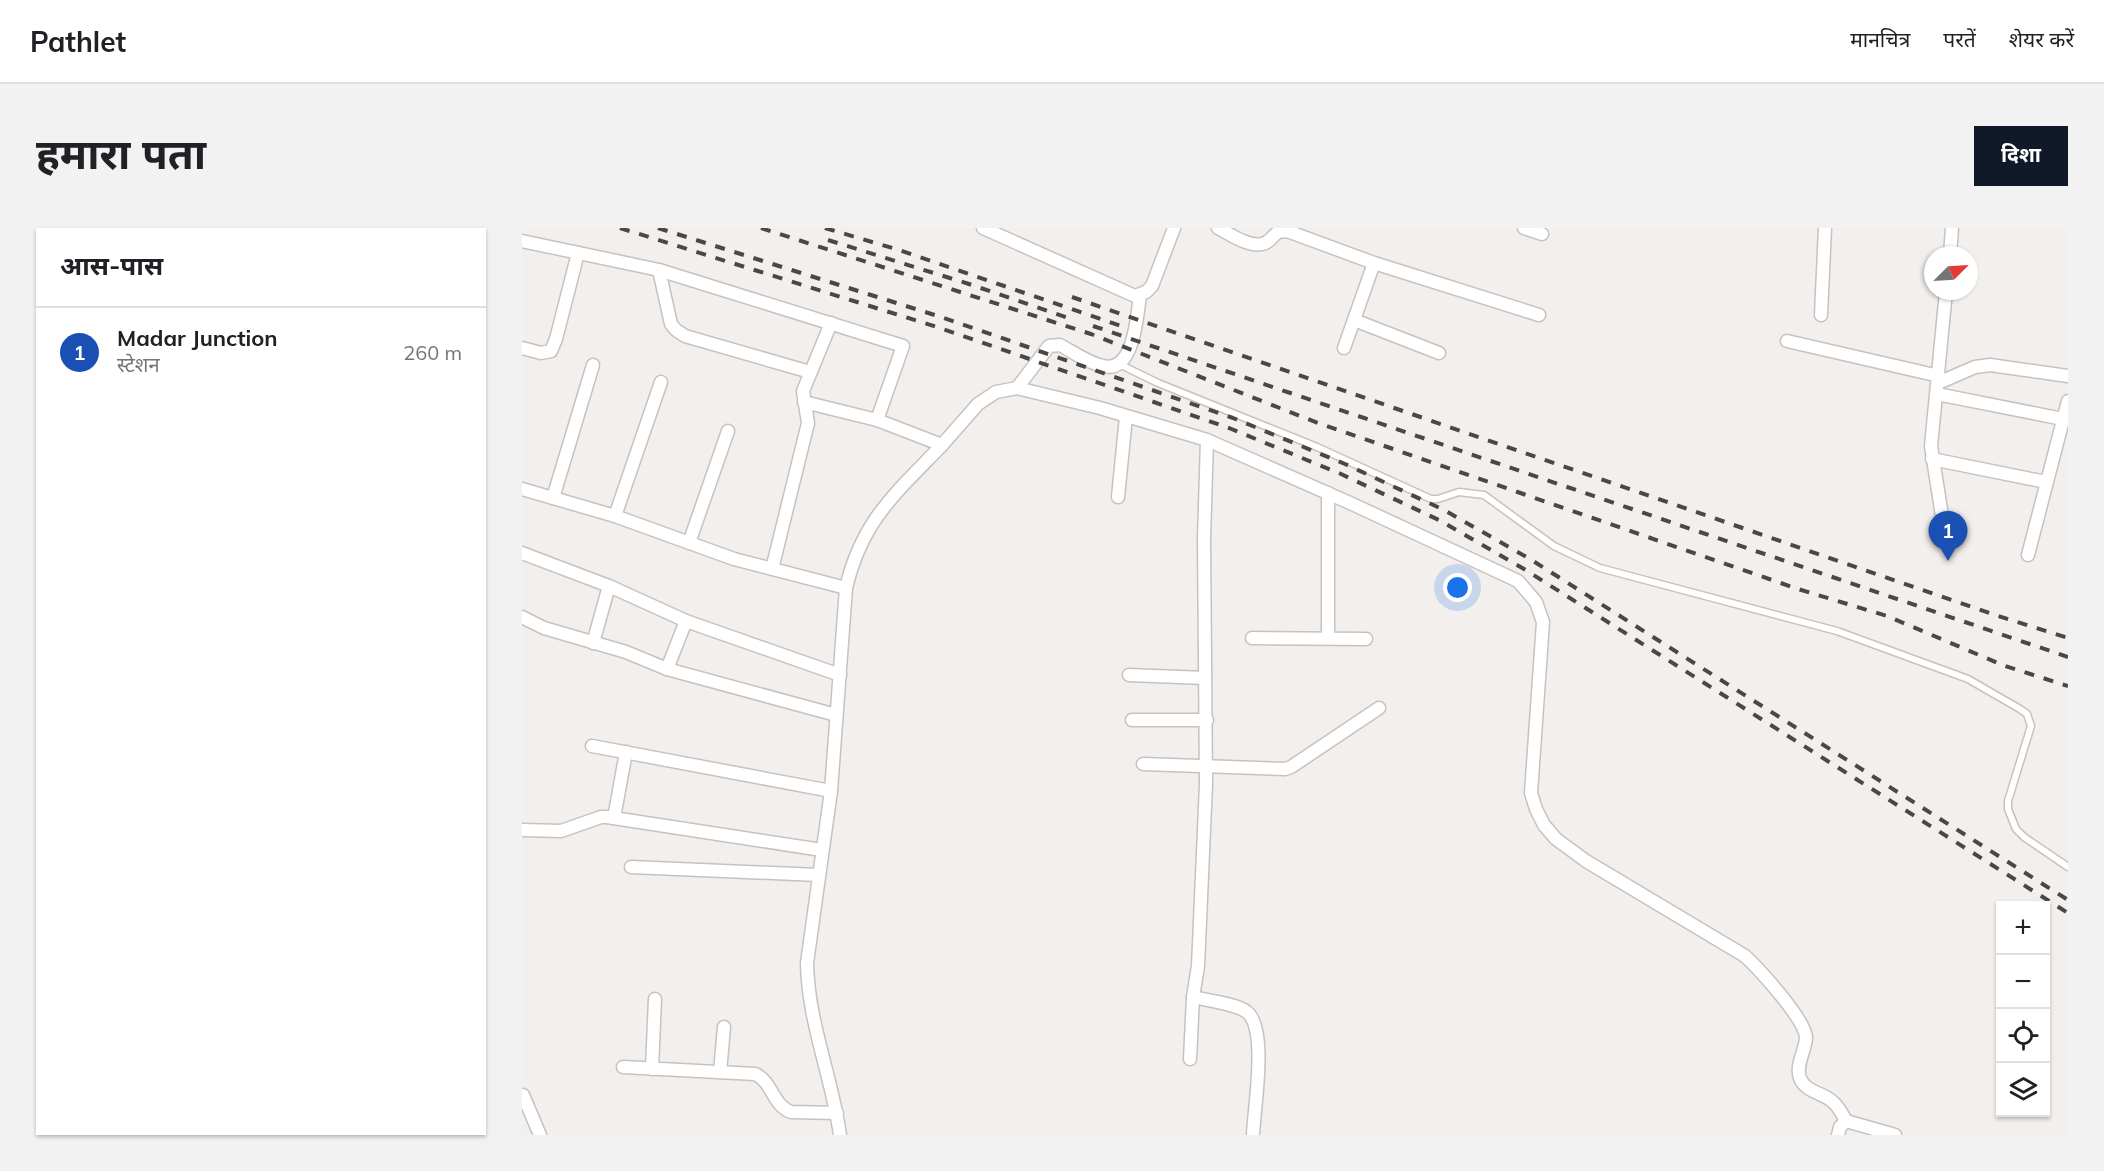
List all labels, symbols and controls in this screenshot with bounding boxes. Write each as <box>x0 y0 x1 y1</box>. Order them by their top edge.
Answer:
text: Pathlet <box>30 24 126 59</box>
text: मानचित्र <box>1850 26 1910 52</box>
text: परतें <box>1943 26 1976 52</box>
text: शेयर करें <box>2009 26 2074 52</box>
button: दिशा <box>1974 126 2068 186</box>
text: हमारा पता <box>36 127 206 180</box>
north arrow <box>1924 246 1978 300</box>
text: आस-पास <box>60 249 163 282</box>
text: Madar Junction <box>117 324 278 352</box>
text: 1 <box>74 340 86 365</box>
text: 260 m <box>403 340 462 365</box>
text: स्टेशन <box>117 352 160 377</box>
pin: 1 <box>1928 512 1968 561</box>
your location <box>1443 573 1472 602</box>
map controls <box>1996 901 2050 1117</box>
button: + <box>1996 901 2050 955</box>
button: − <box>1996 955 2050 1009</box>
button: locate <box>1996 1009 2050 1063</box>
button: layers <box>1996 1063 2050 1117</box>

